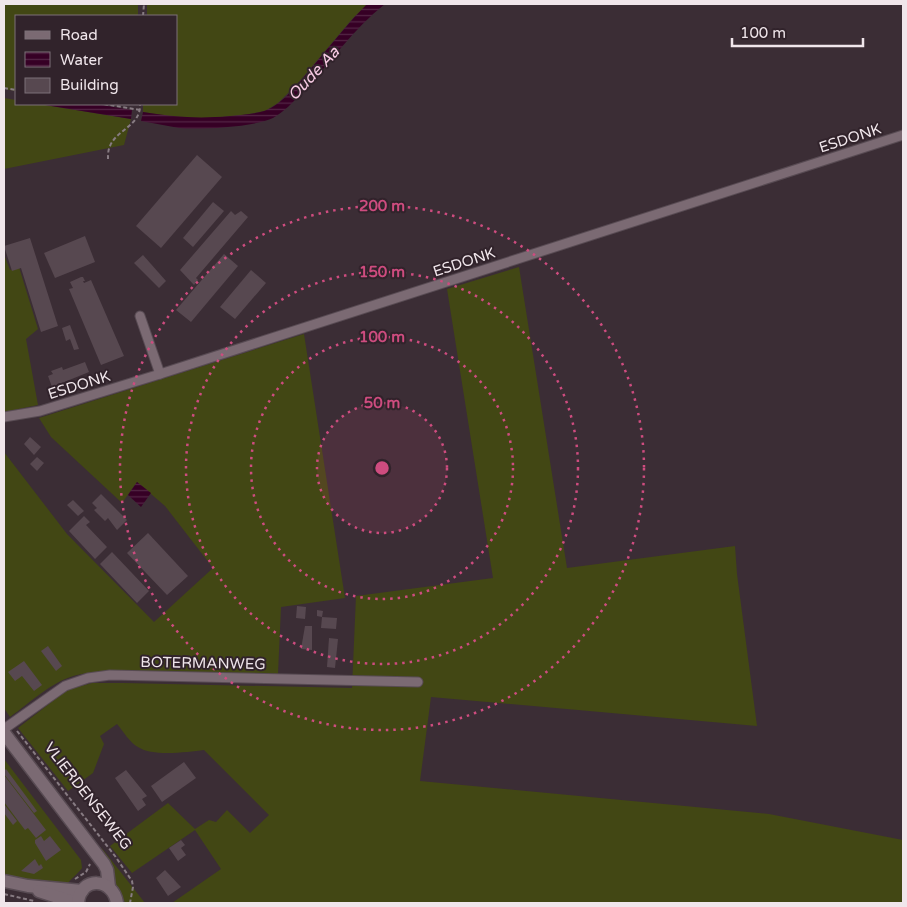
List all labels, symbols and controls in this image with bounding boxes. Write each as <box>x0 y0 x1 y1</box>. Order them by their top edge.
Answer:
legend <box>15 15 178 105</box>
scale bar <box>732 15 863 47</box>
text: 100 m <box>740 24 786 42</box>
text: Road <box>60 26 98 44</box>
water label: Oude Aa <box>284 42 345 105</box>
text: Water <box>60 51 103 69</box>
text: Building <box>60 76 119 94</box>
street label: ESDONK <box>817 119 883 157</box>
text: 200 m <box>359 197 405 215</box>
street label: ESDONK <box>431 243 497 281</box>
text: 150 m <box>359 263 405 281</box>
text: 100 m <box>359 328 405 346</box>
street label: ESDONK <box>46 367 112 403</box>
text: 50 m <box>364 394 400 412</box>
centre of rings <box>373 459 391 477</box>
street label: BOTERMANWEG <box>140 653 266 673</box>
street label: VLIERDENSEWEG <box>41 739 135 853</box>

